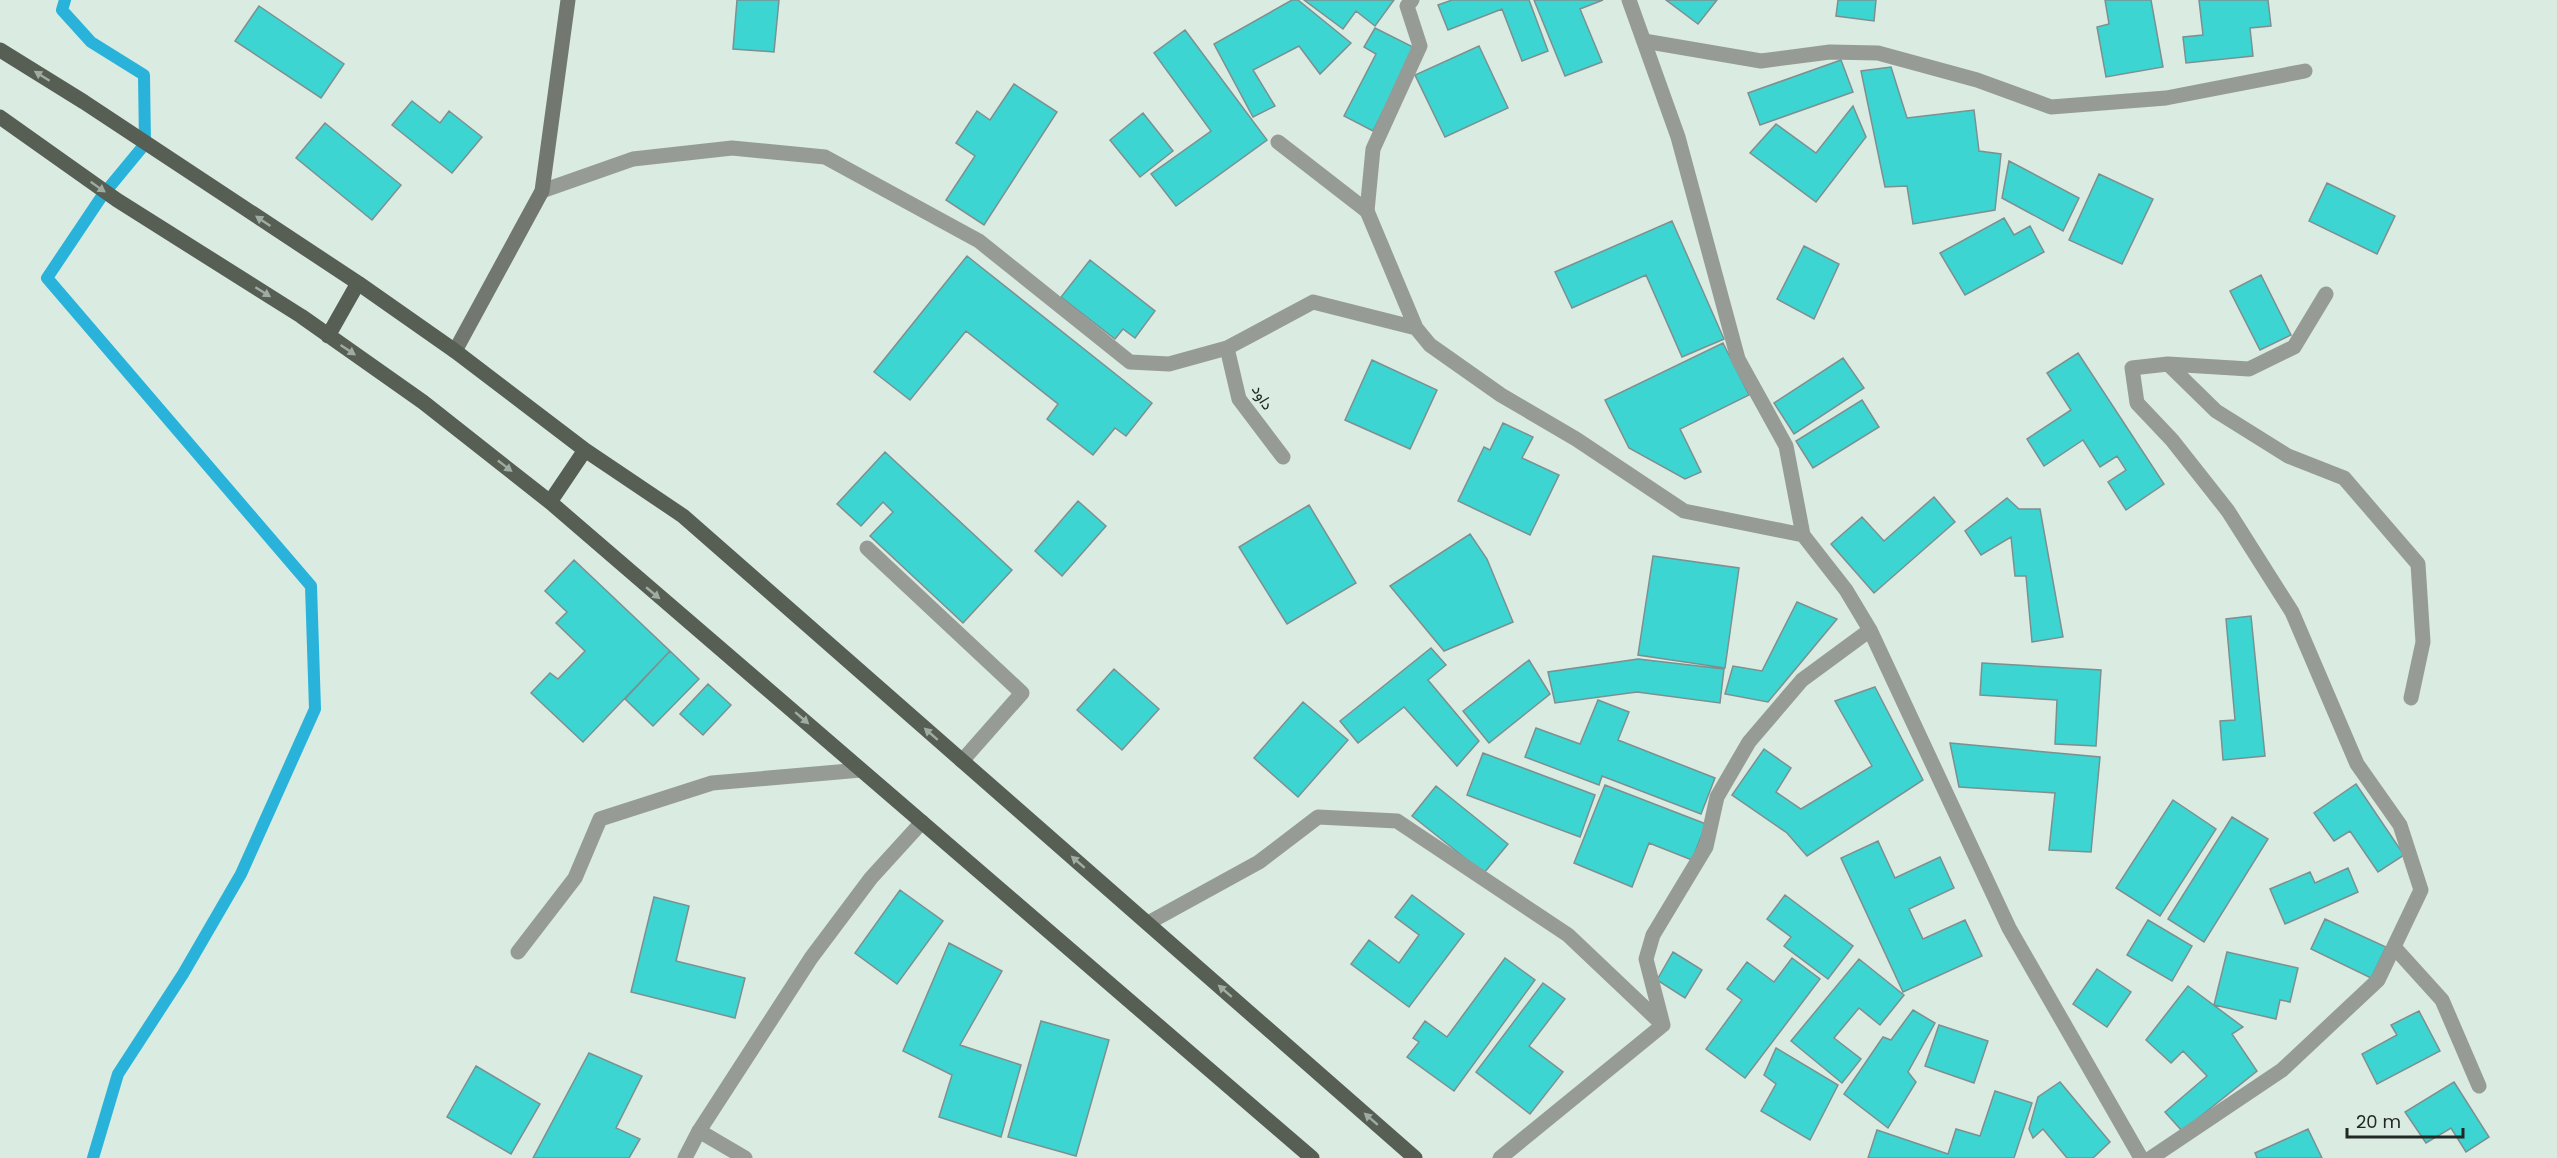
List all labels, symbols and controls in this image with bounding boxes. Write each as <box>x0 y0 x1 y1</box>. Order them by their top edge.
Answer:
one-way arrow <box>34 71 50 82</box>
one-way arrow <box>90 181 106 193</box>
one-way arrow <box>255 216 271 227</box>
one-way arrow <box>254 286 271 297</box>
one-way arrow <box>340 344 356 356</box>
street label: داود <box>1246 380 1279 414</box>
one-way arrow <box>497 460 513 473</box>
one-way arrow <box>646 586 661 598</box>
one-way arrow <box>795 711 810 725</box>
one-way arrow <box>924 727 939 741</box>
one-way arrow <box>1071 856 1086 869</box>
one-way arrow <box>1217 984 1232 998</box>
scale bar <box>2347 1101 2462 1139</box>
text: 20 m <box>2356 1109 2401 1134</box>
one-way arrow <box>1363 1113 1379 1126</box>

